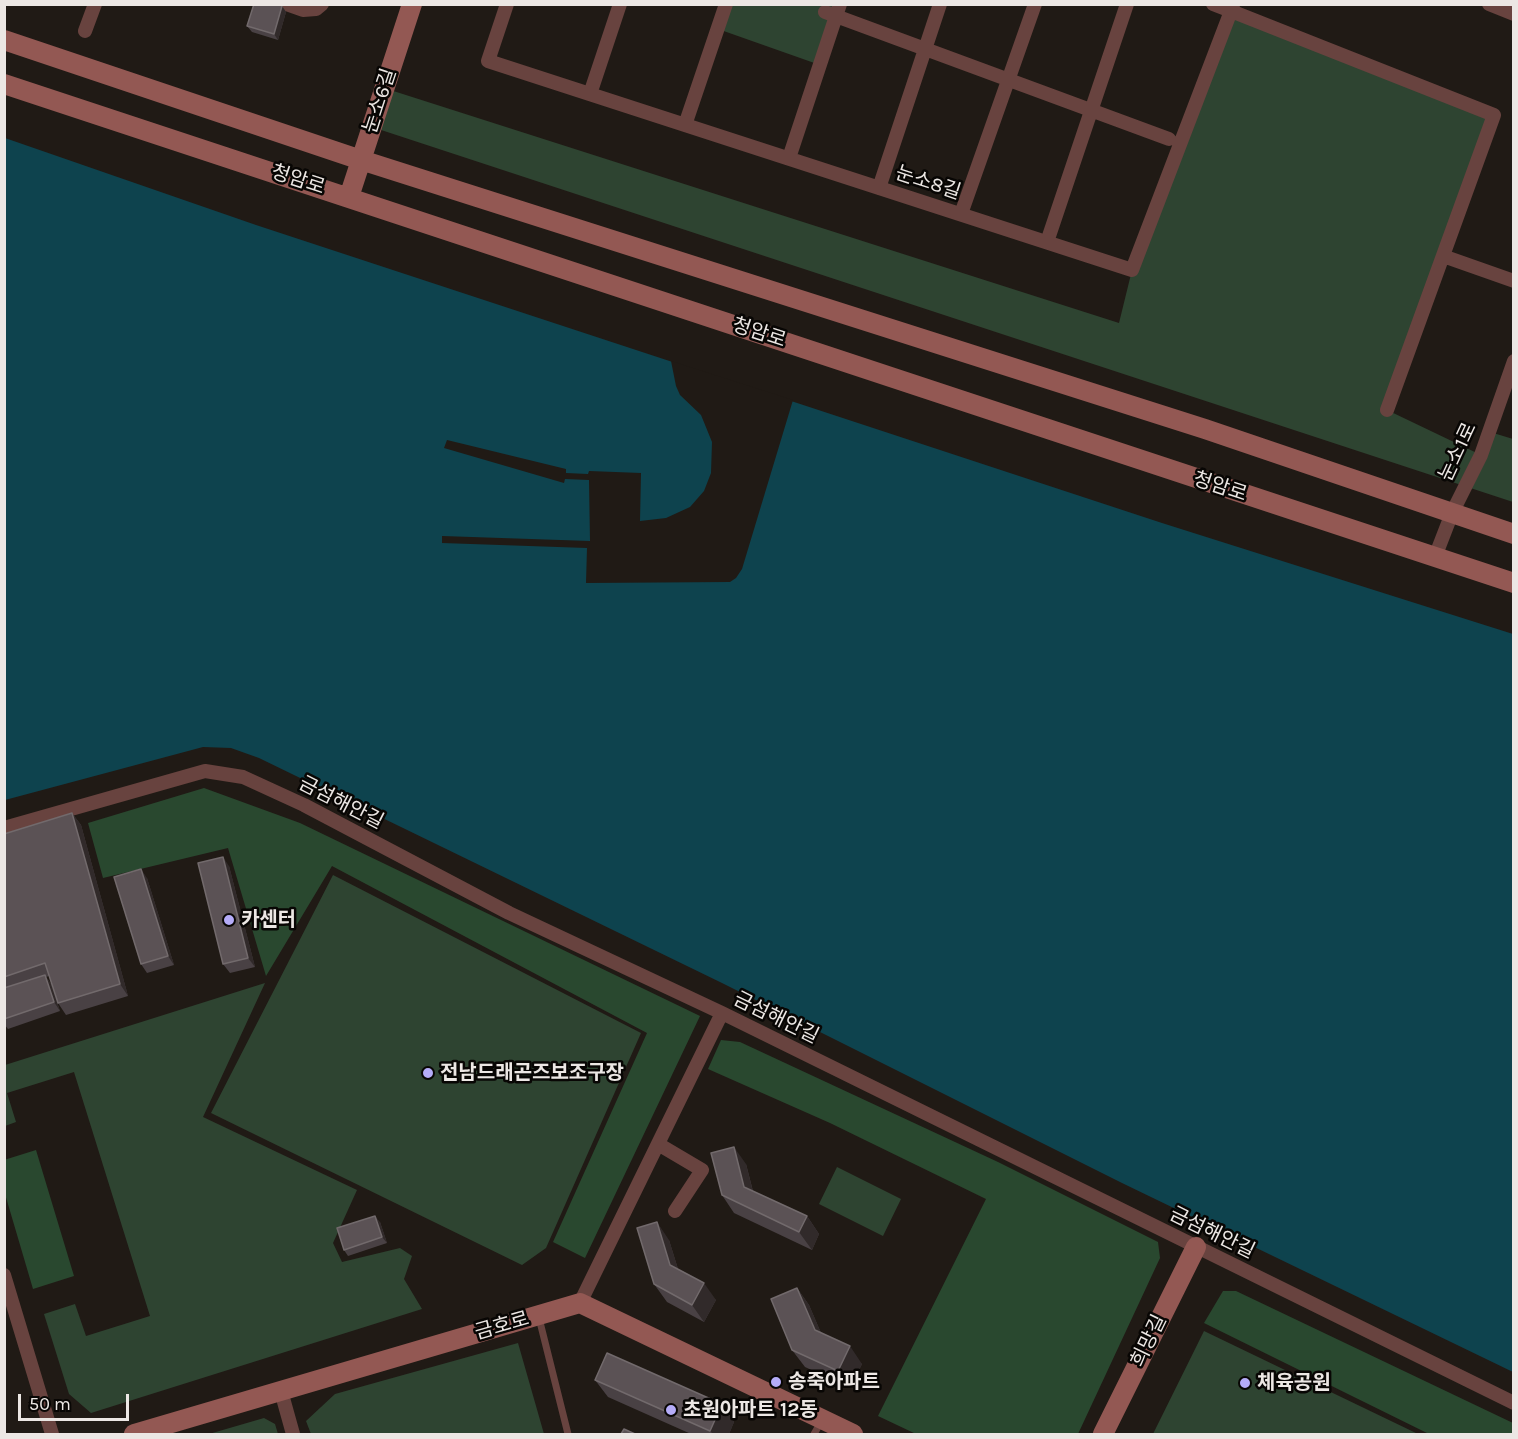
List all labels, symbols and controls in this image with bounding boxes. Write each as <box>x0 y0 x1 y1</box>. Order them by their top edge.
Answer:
street label: 눈소6길 <box>358 66 402 136</box>
street label: 청암로 <box>268 160 328 200</box>
street label: 눈소8길 <box>892 161 964 205</box>
street label: 청암로 <box>729 313 789 353</box>
street label: 눈소1로 <box>1434 419 1482 485</box>
street label: 청암로 <box>1190 467 1250 507</box>
street label: 금섬해안길 <box>295 771 387 835</box>
place label: 카센터 <box>241 908 296 932</box>
marker: 카센터 <box>222 913 236 927</box>
street label: 금섬해안길 <box>729 987 823 1049</box>
place label: 전남드래곤즈보조구장 <box>440 1061 624 1085</box>
marker: 전남드래곤즈보조구장 <box>421 1066 435 1080</box>
street label: 금섬해안길 <box>1165 1202 1259 1264</box>
street label: 금호로 <box>472 1307 532 1345</box>
street label: 희망길 <box>1126 1311 1172 1371</box>
place label: 송죽아파트 <box>788 1370 880 1394</box>
place label: 체육공원 <box>1257 1371 1331 1395</box>
marker: 송죽아파트 <box>769 1375 783 1389</box>
marker: 체육공원 <box>1238 1376 1252 1390</box>
scale bar <box>21 1382 132 1420</box>
text: 50 m <box>29 1393 71 1415</box>
place label: 초원아파트 12동 <box>683 1398 818 1422</box>
marker: 초원아파트 12동 <box>664 1403 678 1417</box>

